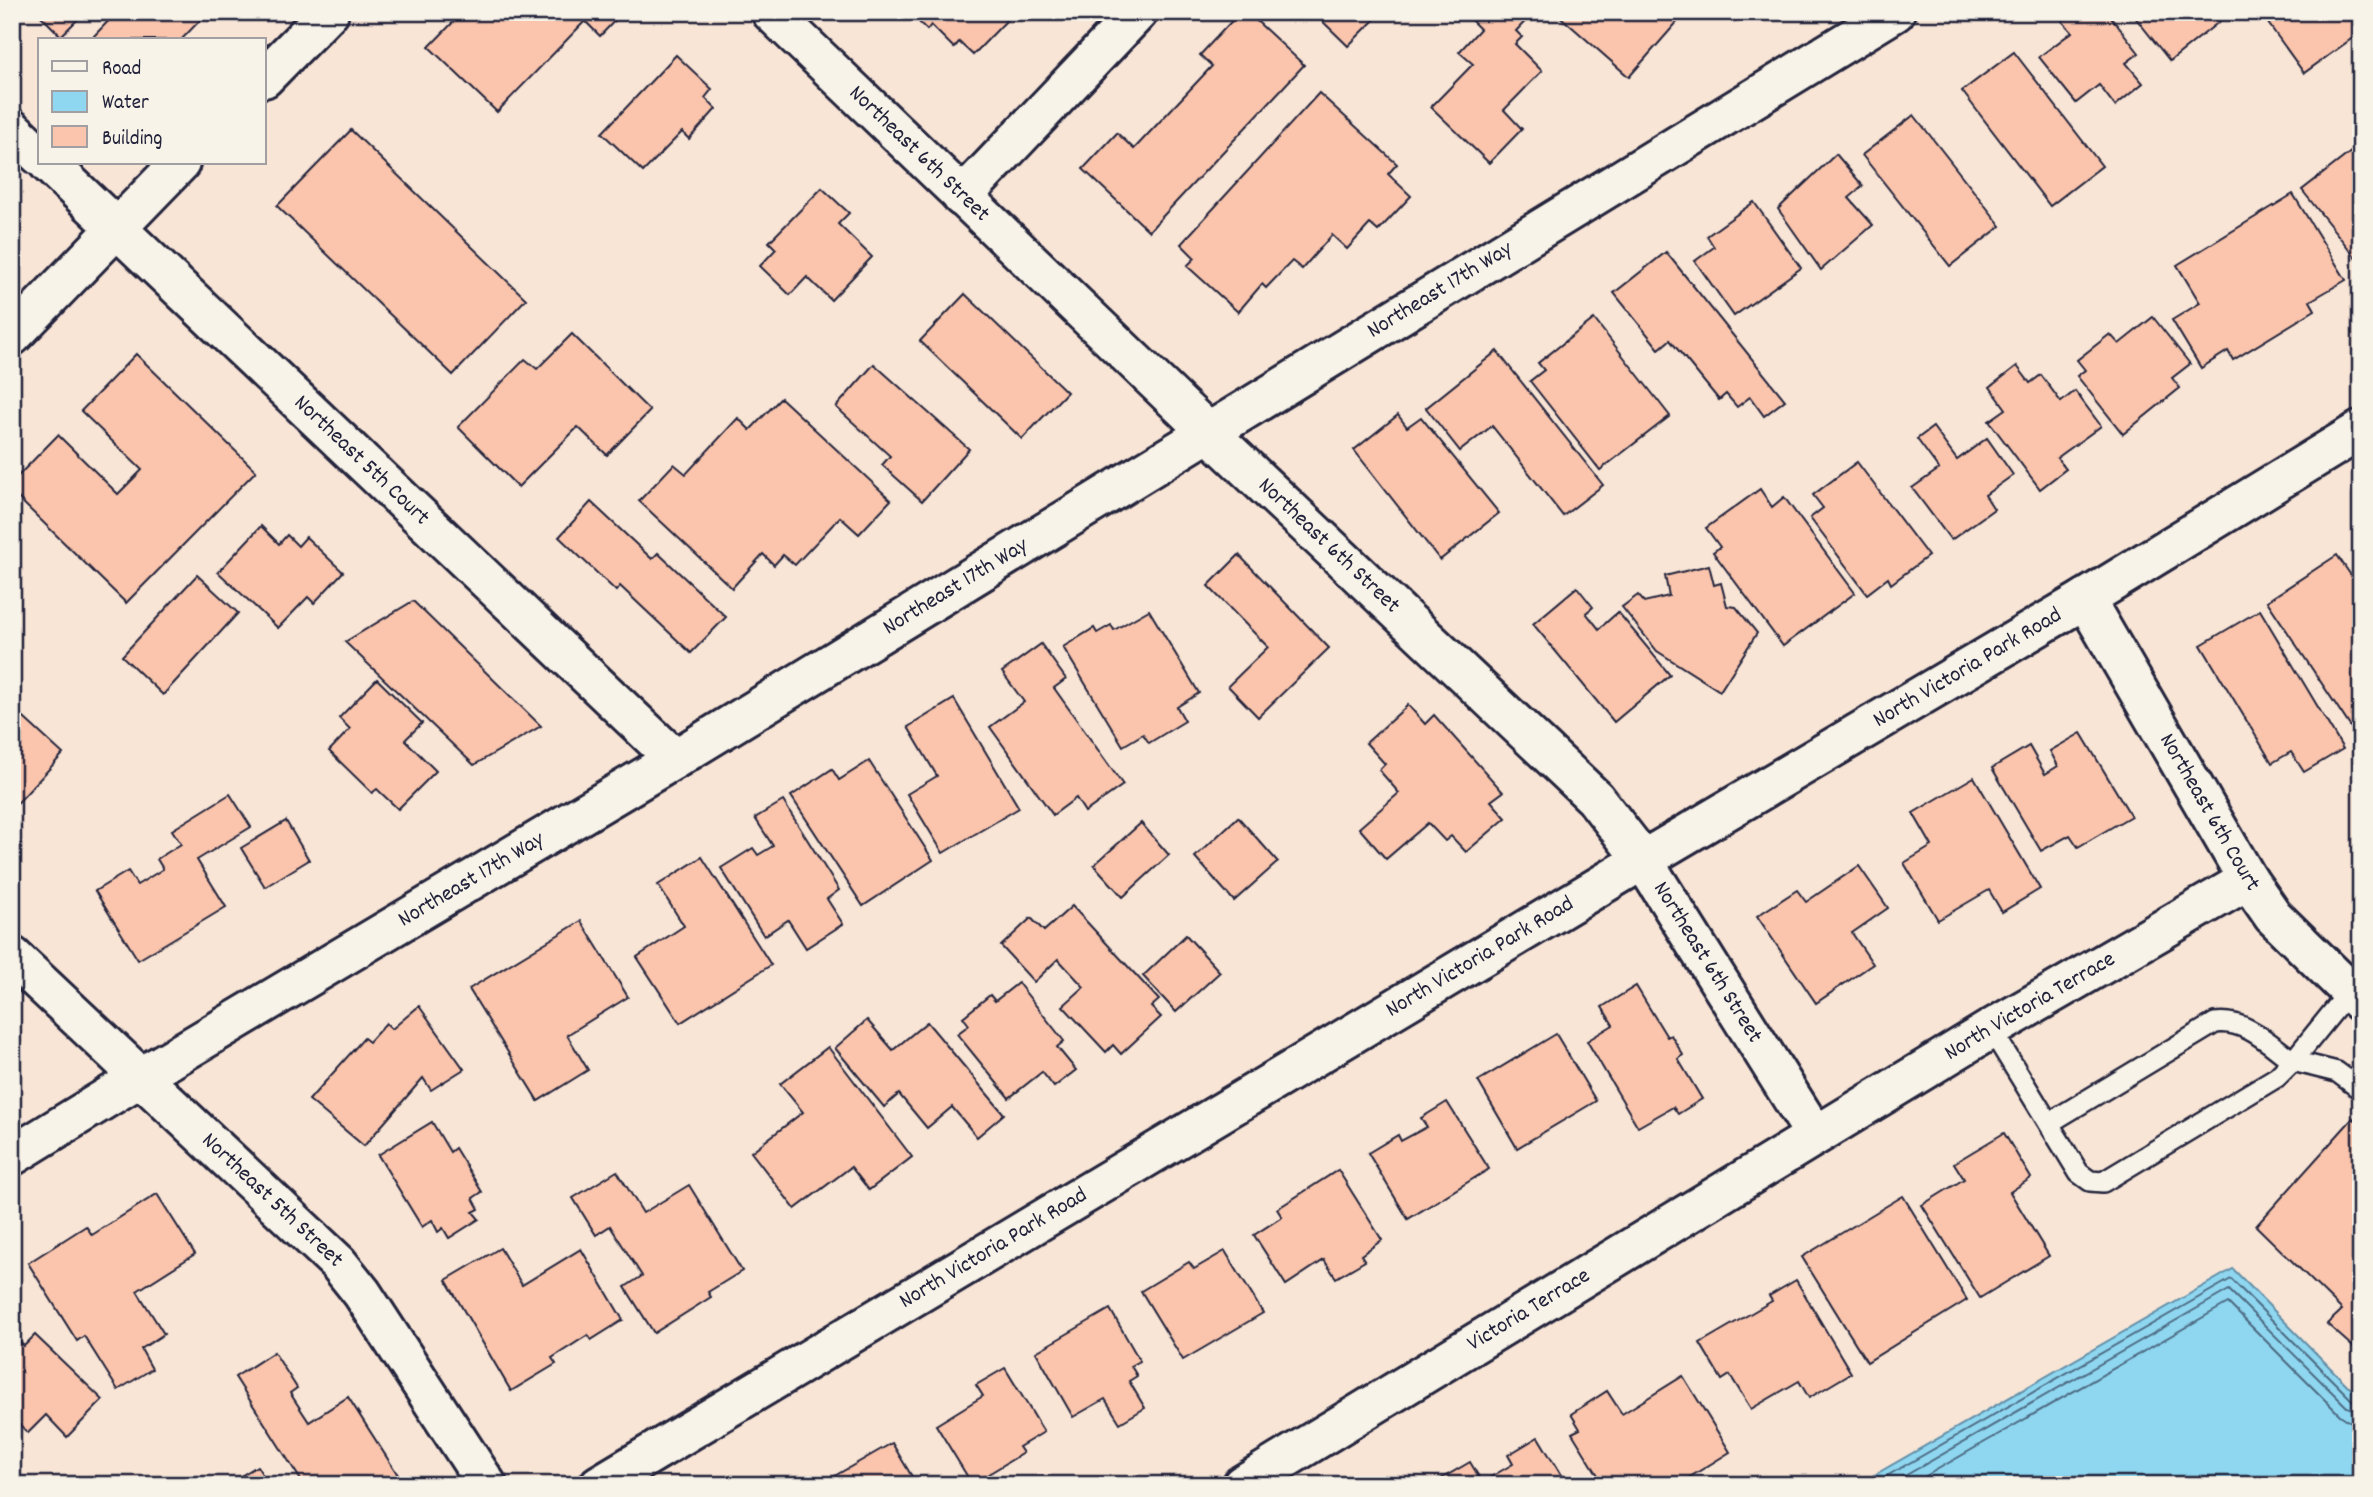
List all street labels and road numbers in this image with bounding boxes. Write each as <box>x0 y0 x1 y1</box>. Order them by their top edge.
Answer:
street label: Northeast 6th Street <box>841 78 997 230</box>
street label: Northeast 17th Way <box>1361 233 1520 348</box>
street label: Northeast 5th Court <box>286 388 437 534</box>
street label: Northeast 6th Street <box>1250 470 1407 622</box>
street label: Northeast 17th Way <box>877 530 1035 644</box>
street label: North Victoria Park Road <box>1867 600 2068 737</box>
street label: Northeast 6th Court <box>2150 727 2268 898</box>
street label: Northeast 17th Way <box>392 823 551 937</box>
street label: Northeast 6th Street <box>1644 875 1770 1050</box>
street label: North Victoria Park Road <box>1380 888 1581 1027</box>
street label: North Victoria Terrace <box>1938 944 2122 1070</box>
street label: Northeast 5th Street <box>193 1125 350 1276</box>
street label: North Victoria Park Road <box>893 1180 1094 1318</box>
street label: Victoria Terrace <box>1461 1260 1597 1360</box>

